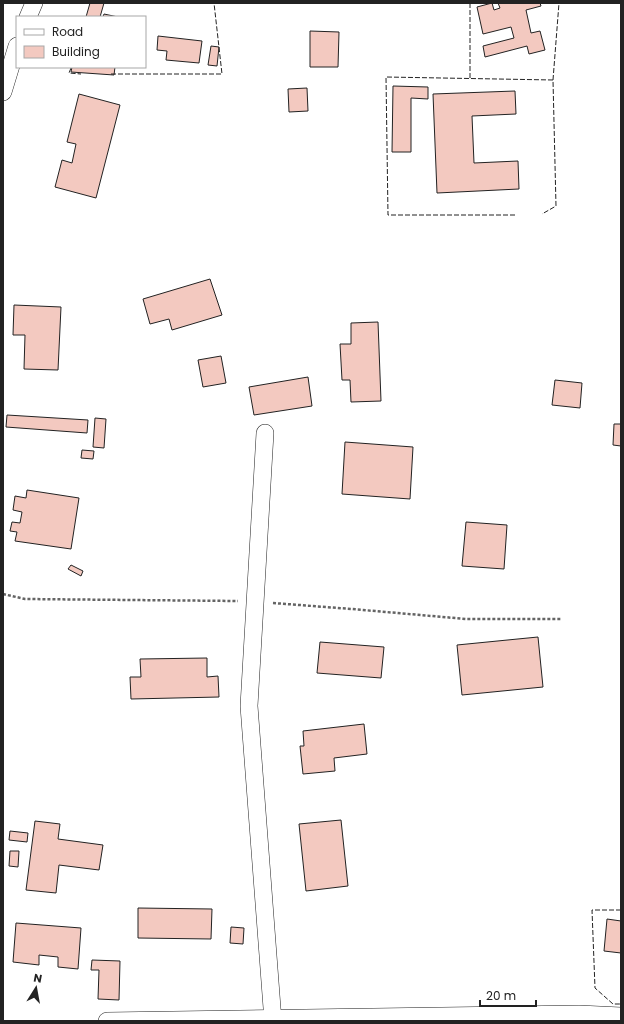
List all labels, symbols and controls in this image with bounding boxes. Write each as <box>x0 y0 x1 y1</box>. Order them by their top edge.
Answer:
legend <box>16 16 146 68</box>
text: Road <box>52 23 83 40</box>
text: Building <box>52 43 100 60</box>
north arrow <box>16 968 56 1008</box>
text: N <box>32 970 43 987</box>
scale bar <box>480 982 536 1008</box>
text: 20 m <box>486 987 516 1004</box>

